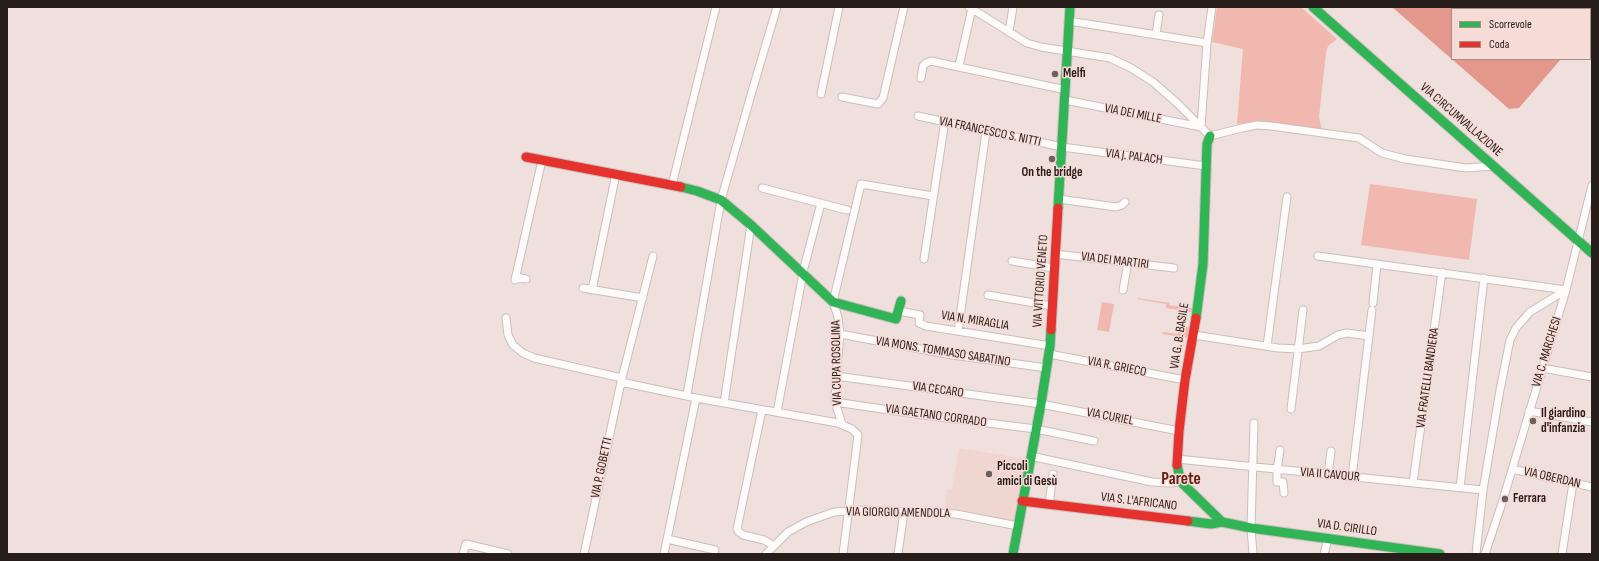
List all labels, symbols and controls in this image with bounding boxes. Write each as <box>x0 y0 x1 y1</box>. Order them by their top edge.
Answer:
legend <box>1451 8 1591 60</box>
text: Scorrevole <box>1489 17 1532 32</box>
text: Coda <box>1489 37 1509 52</box>
place label: Melfi <box>1063 66 1085 82</box>
marker: Melfi <box>1050 69 1060 79</box>
street label: VIA CIRCUMVALLAZIONE <box>1417 80 1505 160</box>
street label: VIA DEI MILLE <box>1103 101 1163 127</box>
street label: VIA FRANCESCO S. NITTI <box>938 114 1042 150</box>
street label: VIA J. PALACH <box>1105 146 1163 168</box>
marker: On the bridge <box>1047 154 1057 164</box>
place label: On the bridge <box>1021 165 1083 181</box>
street label: VIA VITTORIO VENETO <box>1030 234 1052 328</box>
street label: VIA DEI MARTIRI <box>1080 249 1150 273</box>
street label: VIA G. B. BASILE <box>1167 302 1193 370</box>
street label: VIA N. MIRAGLIA <box>940 308 1010 334</box>
street label: VIA C. MARCHESI <box>1529 315 1565 389</box>
street label: VIA CUPA ROSOLINA <box>828 320 846 406</box>
street label: VIA FRATELLI BANDIERA <box>1413 327 1443 429</box>
street label: VIA MONS. TOMMASO SABATINO <box>874 334 1012 370</box>
street label: VIA R. GRIECO <box>1086 354 1148 380</box>
street label: VIA CECARO <box>911 379 965 401</box>
street label: VIA GAETANO CORRADO <box>884 401 988 431</box>
street label: VIA CURIEL <box>1085 405 1135 429</box>
place label: Il giardino d'infanzia <box>1541 406 1586 437</box>
marker: Il giardino d'infanzia <box>1528 416 1538 426</box>
street label: VIA P. GOBETTI <box>588 436 616 500</box>
place label: Piccoli amici di Gesù <box>997 459 1057 490</box>
street label: VIA OBERDAN <box>1522 464 1582 492</box>
street label: VIA II CAVOUR <box>1300 465 1360 485</box>
marker: Piccoli amici di Gesù <box>984 469 994 479</box>
district label: Parete <box>1161 470 1201 490</box>
street label: VIA S. L'AFRICANO <box>1100 490 1178 514</box>
place label: Ferrara <box>1513 491 1546 507</box>
marker: Ferrara <box>1500 494 1510 504</box>
street label: VIA GIORGIO AMENDOLA <box>846 504 950 522</box>
street label: VIA D. CIRILLO <box>1316 516 1378 540</box>

